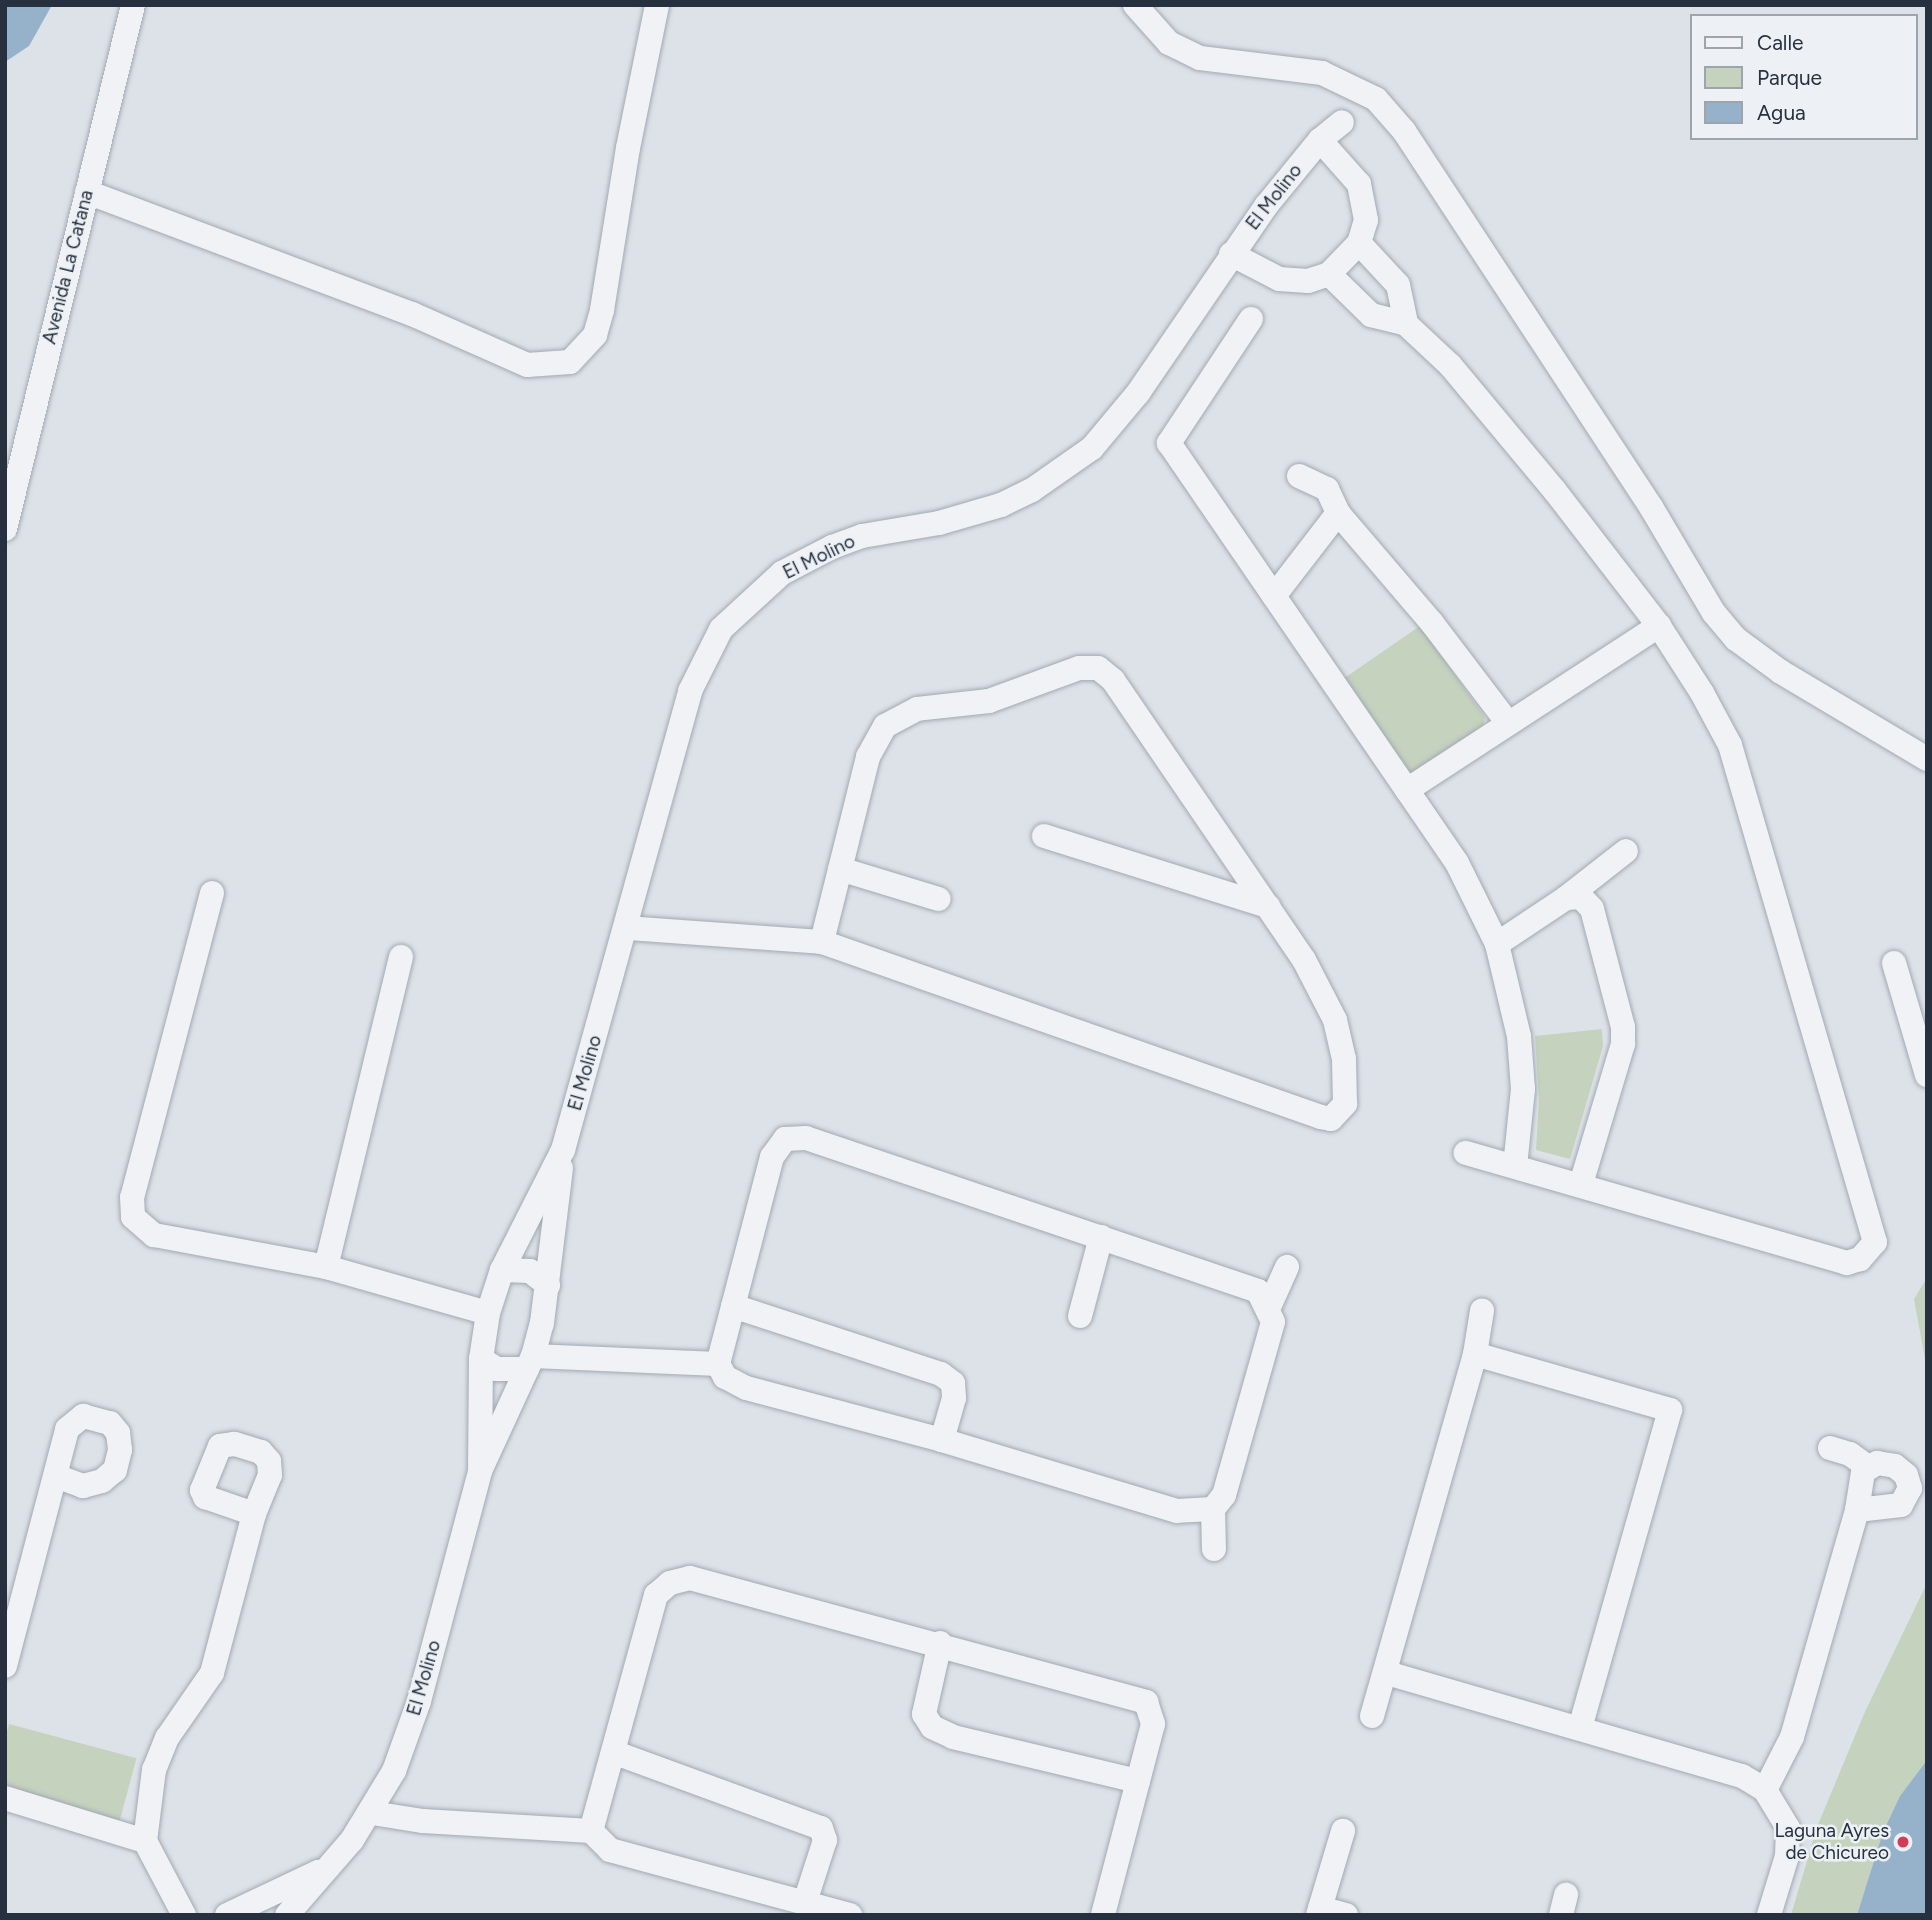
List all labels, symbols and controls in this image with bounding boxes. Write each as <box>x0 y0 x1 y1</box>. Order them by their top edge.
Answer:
legend <box>1690 14 1918 140</box>
text: Calle <box>1757 30 1804 55</box>
text: Parque <box>1757 65 1822 90</box>
text: Agua <box>1757 100 1806 125</box>
street label: El Molino <box>1241 159 1307 235</box>
street label: Avenida La Catana <box>38 188 98 346</box>
street label: El Molino <box>779 530 859 584</box>
street label: El Molino <box>563 1033 607 1113</box>
street label: El Molino <box>402 1638 446 1718</box>
place label: Laguna Ayres de Chicureo <box>1774 1820 1889 1864</box>
marker: Laguna Ayres de Chicureo <box>1895 1834 1911 1850</box>

